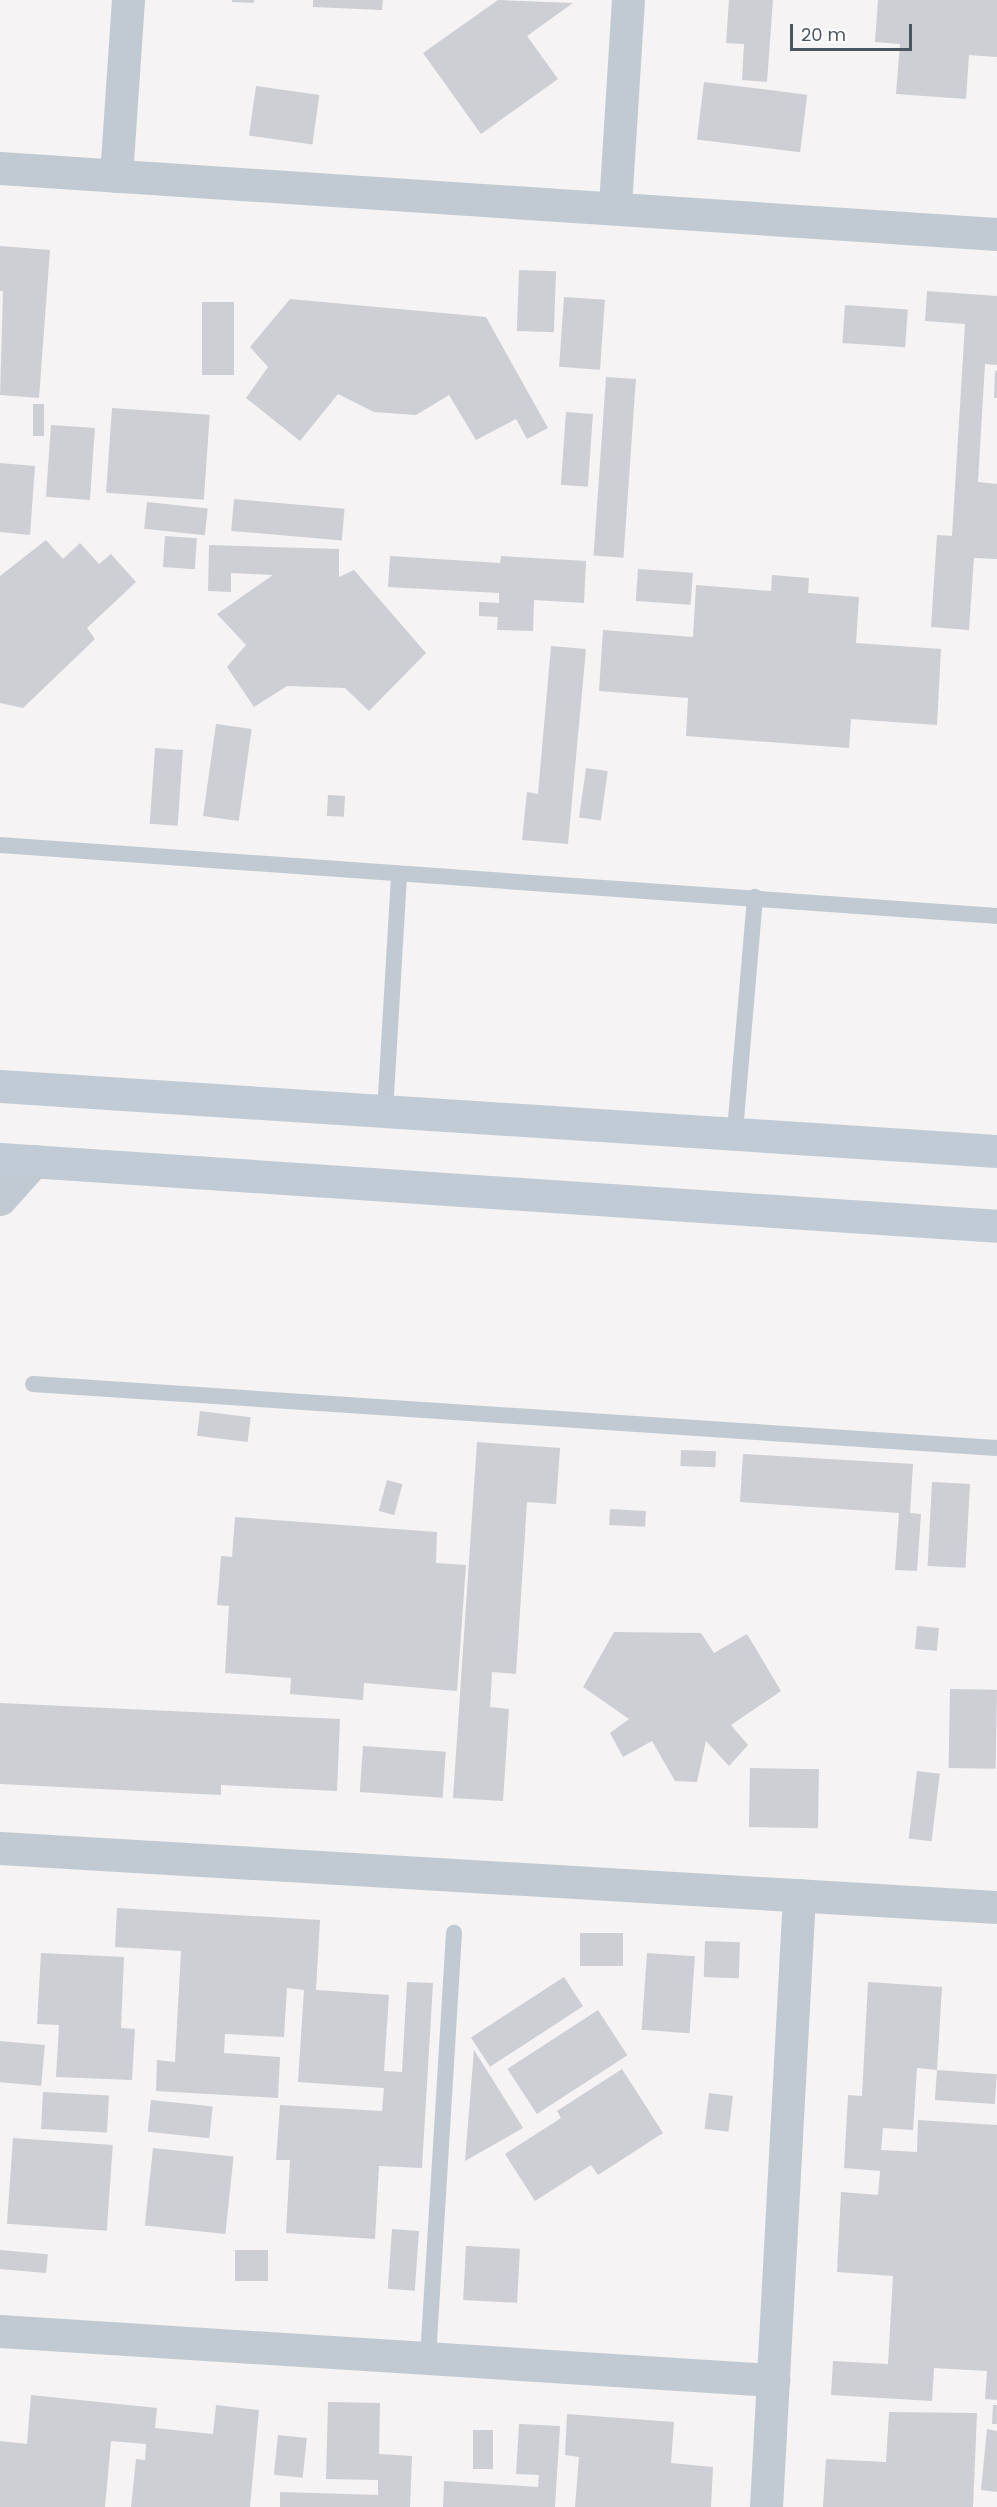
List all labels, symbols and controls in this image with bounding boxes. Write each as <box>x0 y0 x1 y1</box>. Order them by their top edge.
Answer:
scale bar <box>793 12 914 50</box>
text: 20 m <box>801 22 846 47</box>

